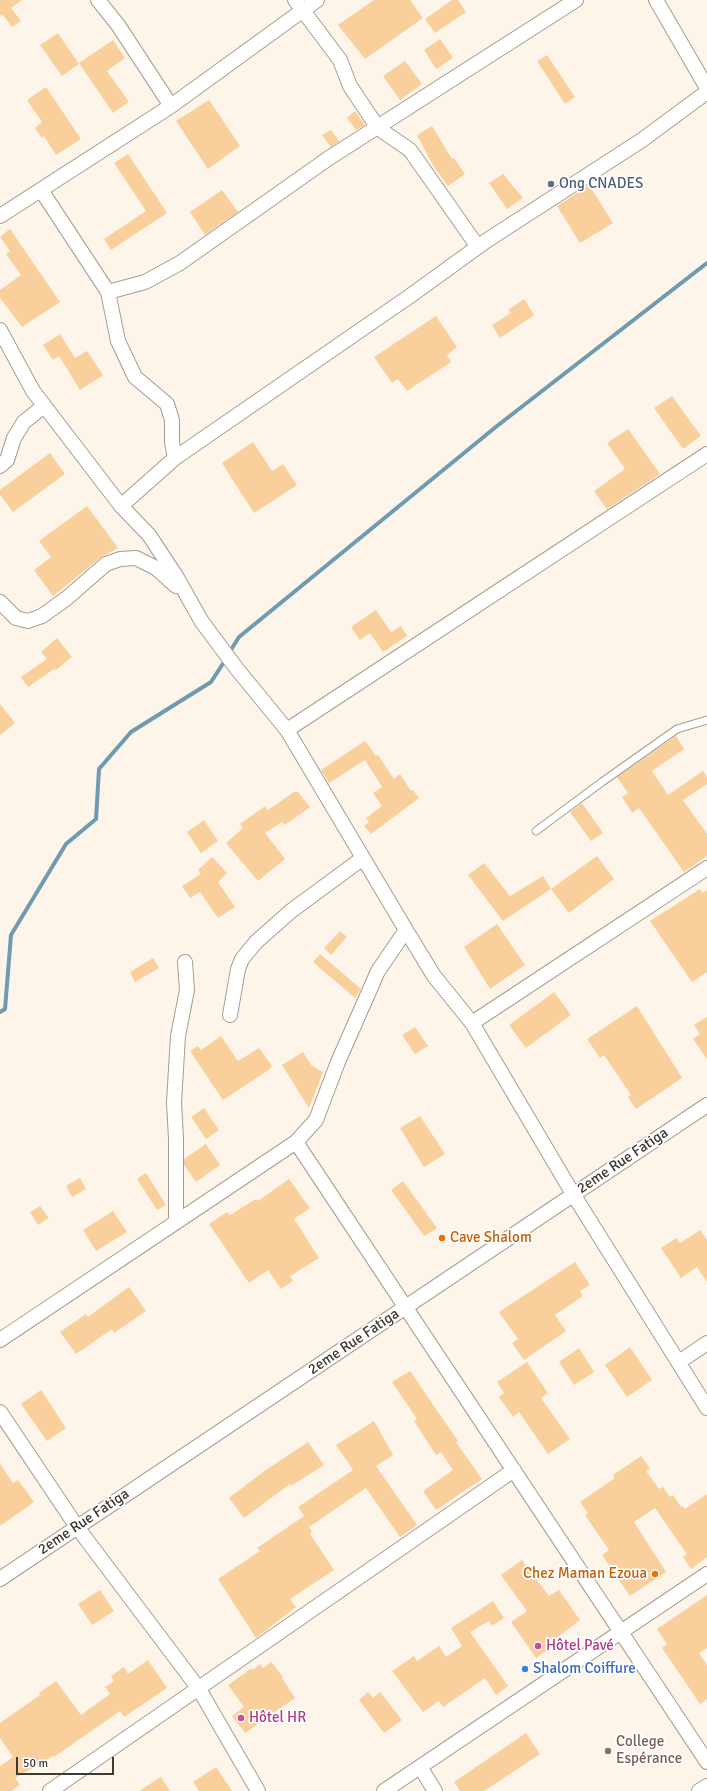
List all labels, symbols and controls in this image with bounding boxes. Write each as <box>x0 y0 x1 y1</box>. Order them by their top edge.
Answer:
place label: Ong CNADES <box>559 175 643 193</box>
marker: Ong CNADES <box>546 179 556 189</box>
street label: 2eme Rue Fatiga <box>574 1124 672 1198</box>
place label: Cave Shalom <box>450 1229 532 1247</box>
marker: Cave Shalom <box>437 1233 447 1243</box>
street label: 2eme Rue Fatiga <box>305 1305 403 1379</box>
street label: 2eme Rue Fatiga <box>35 1485 133 1559</box>
place label: Chez Maman Ezoua <box>523 1565 647 1583</box>
marker: Chez Maman Ezoua <box>650 1569 660 1579</box>
place label: Hôtel Pavé <box>546 1637 614 1655</box>
marker: Hôtel Pavé <box>533 1641 543 1651</box>
place label: Shalom Coiffure <box>533 1660 636 1678</box>
marker: Shalom Coiffure <box>520 1664 530 1674</box>
place label: Hôtel HR <box>249 1709 306 1727</box>
marker: Hôtel HR <box>236 1713 246 1723</box>
place label: College Espérance <box>616 1733 682 1768</box>
marker: College Espérance <box>603 1746 613 1756</box>
scale bar <box>18 1749 116 1775</box>
text: 50 m <box>23 1756 48 1771</box>

